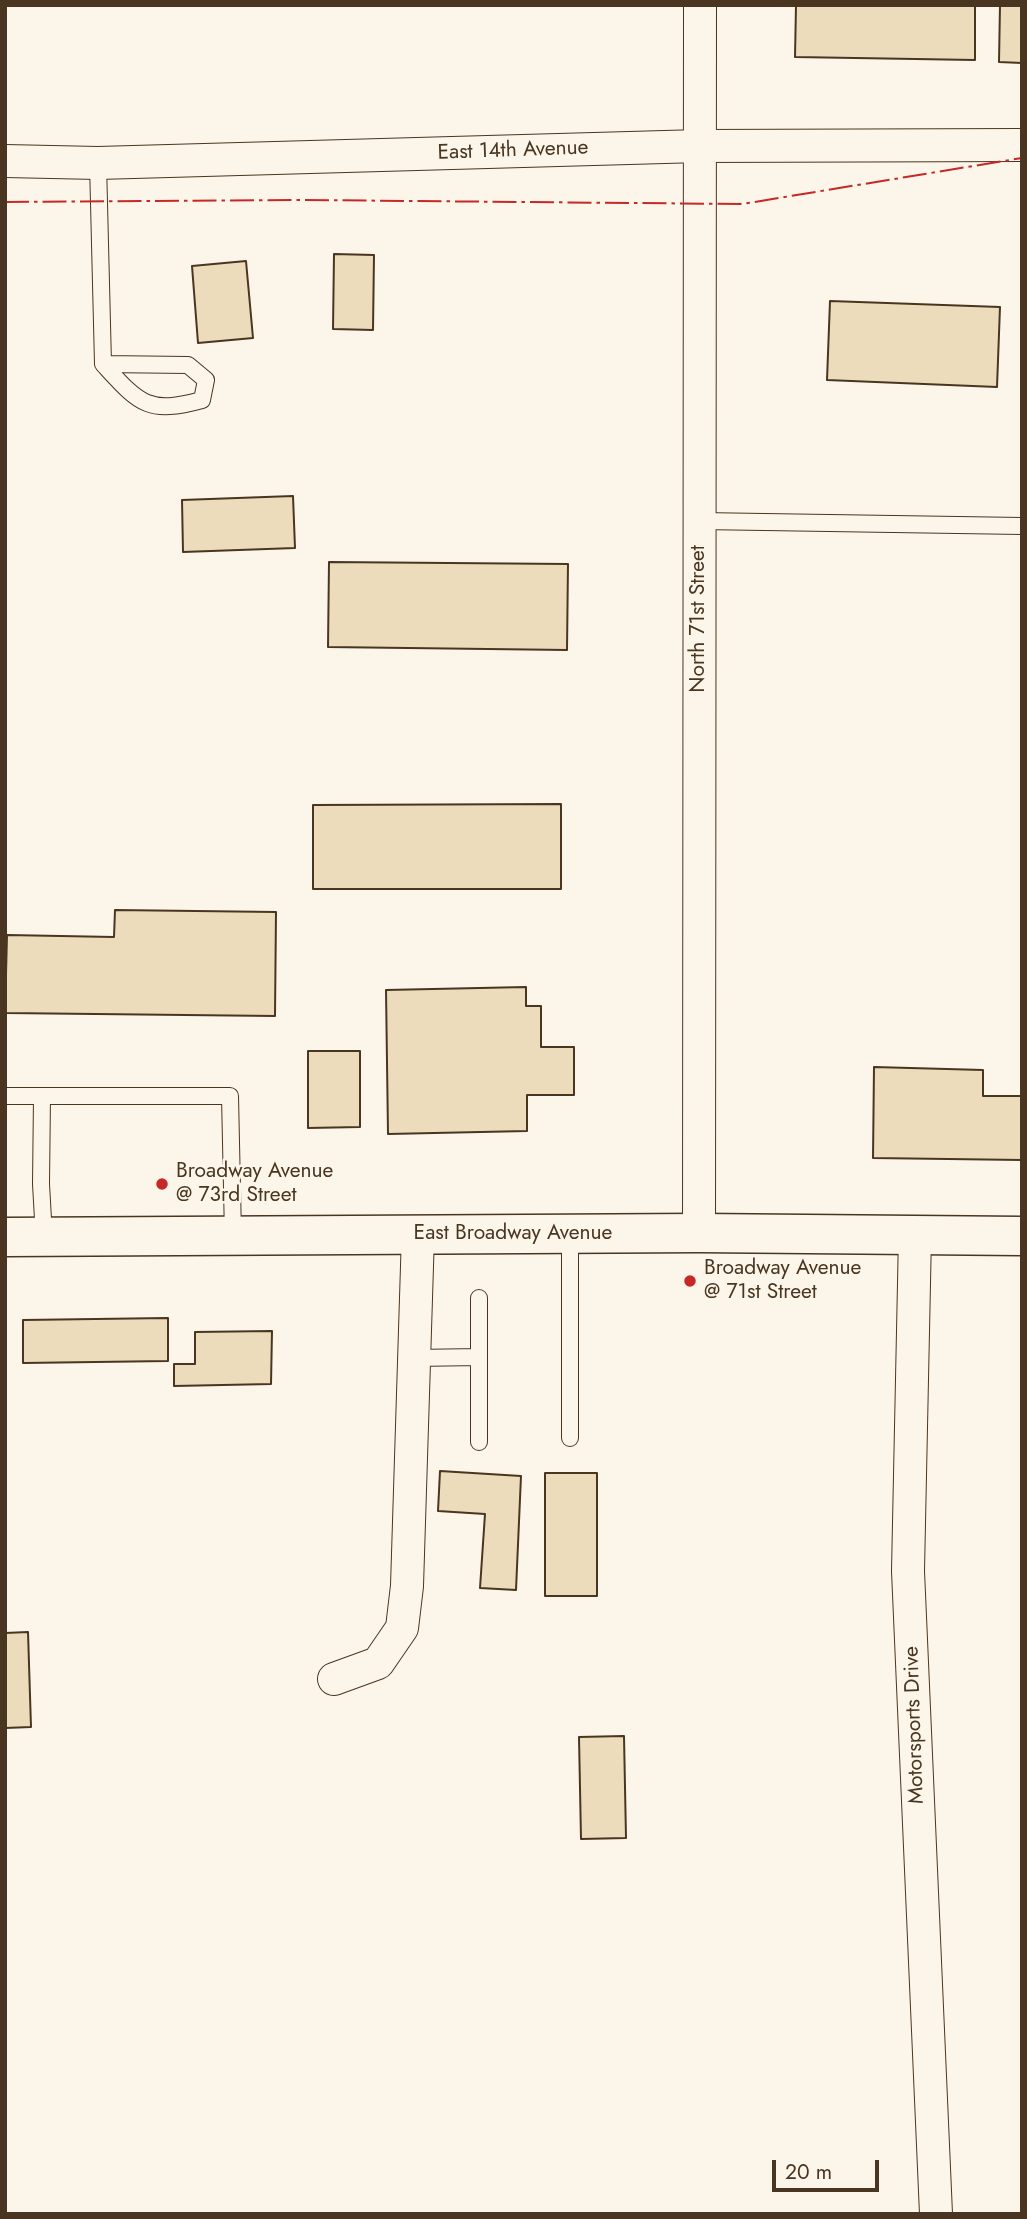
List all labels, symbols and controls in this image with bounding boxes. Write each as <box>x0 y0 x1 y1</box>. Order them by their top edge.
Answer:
street label: East 14th Avenue <box>437 136 589 166</box>
street label: North 71st Street <box>686 545 712 693</box>
place label: Broadway Avenue @ 73rd Street <box>176 1159 333 1209</box>
marker: Broadway Avenue @ 73rd Street <box>154 1176 170 1192</box>
street label: East Broadway Avenue <box>414 1221 612 1247</box>
place label: Broadway Avenue @ 71st Street <box>704 1256 861 1306</box>
marker: Broadway Avenue @ 71st Street <box>682 1273 698 1289</box>
street label: Motorsports Drive <box>900 1646 930 1804</box>
scale bar <box>775 2146 882 2190</box>
text: 20 m <box>785 2157 832 2187</box>

